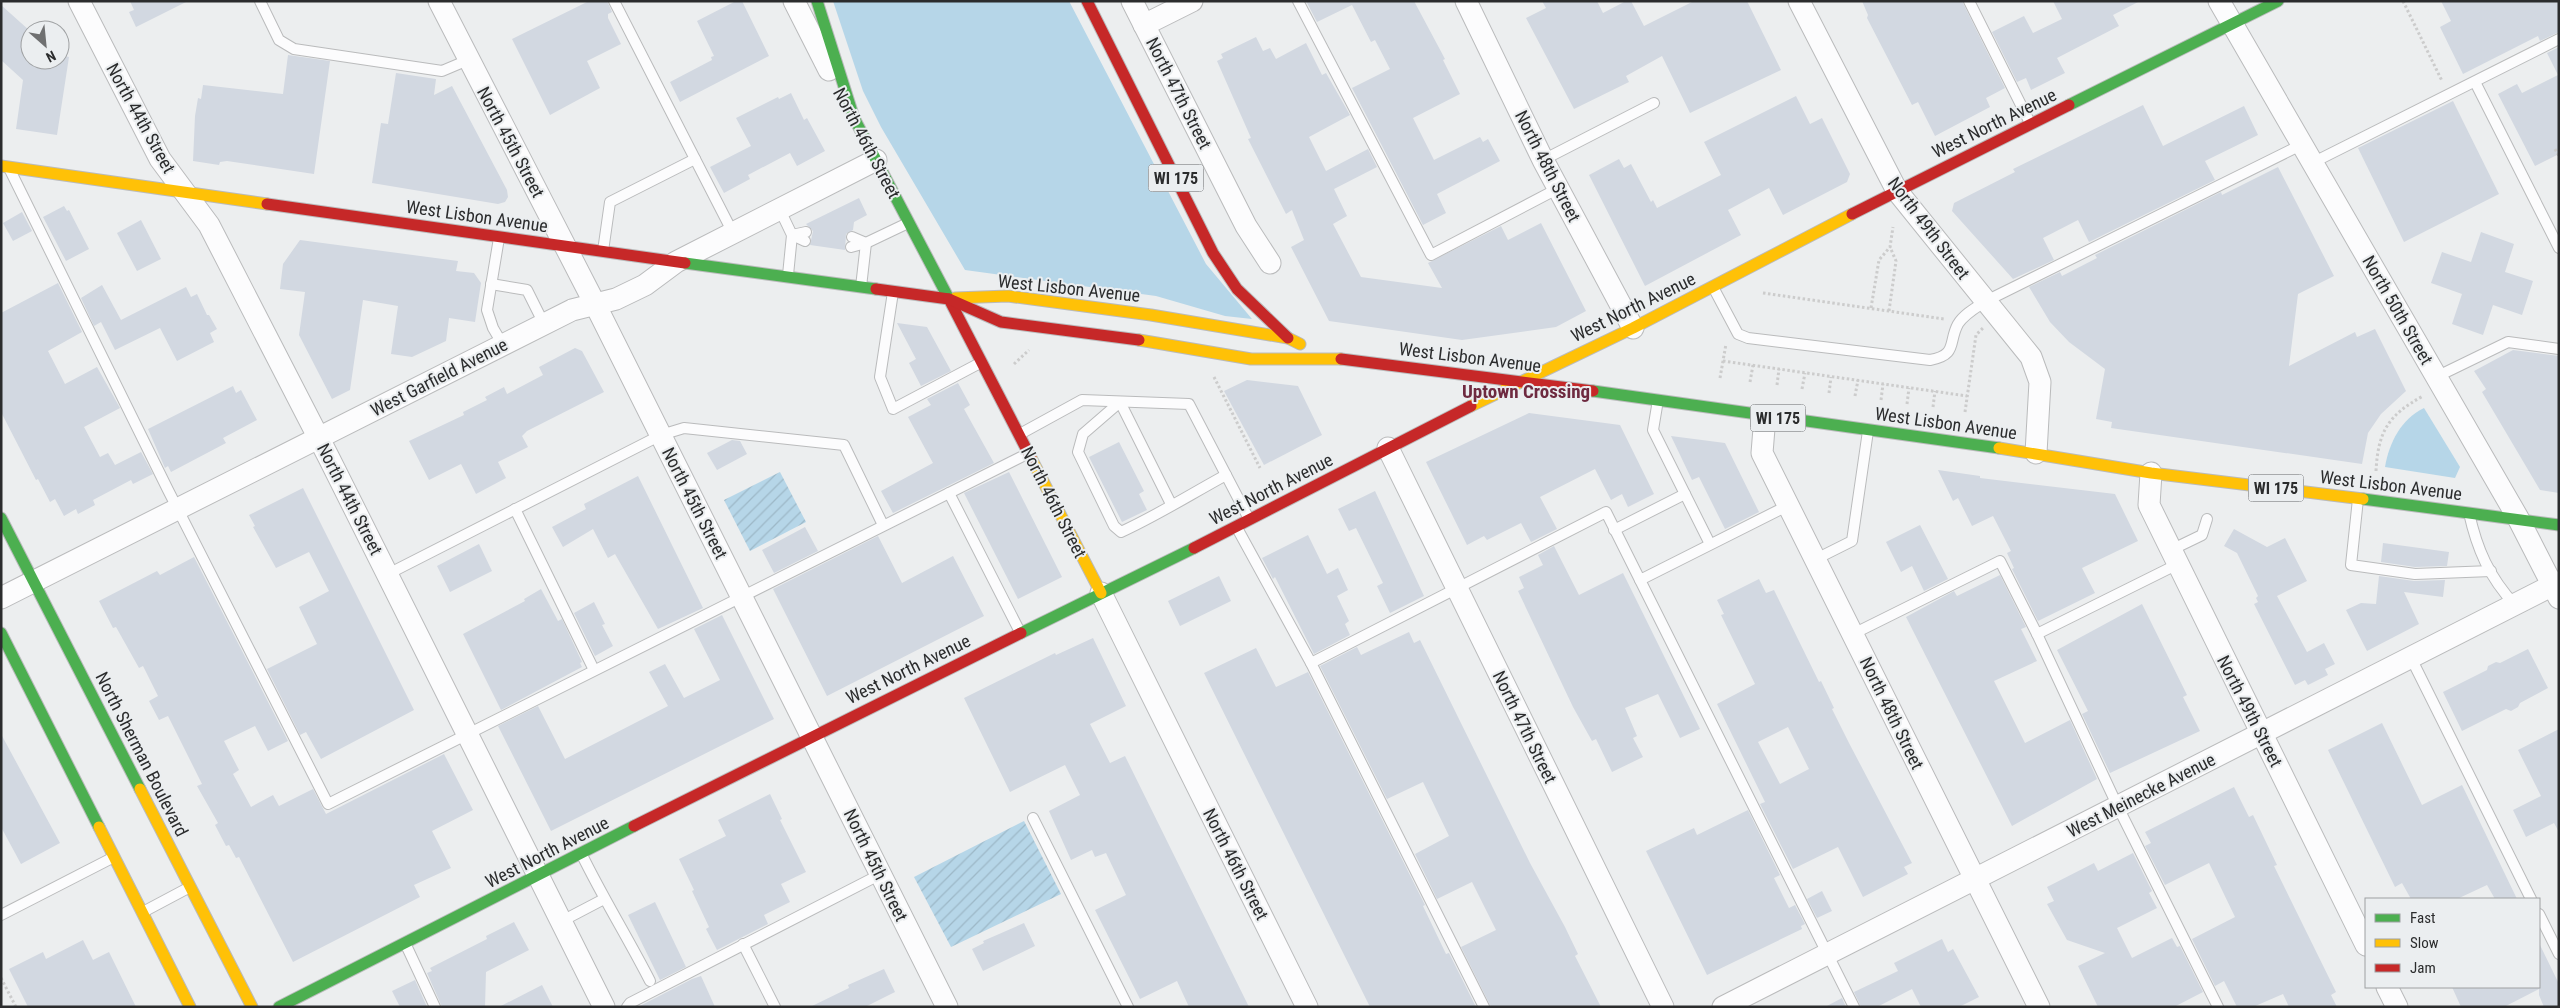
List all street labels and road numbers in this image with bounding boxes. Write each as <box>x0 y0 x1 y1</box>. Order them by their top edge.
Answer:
street label: North 47th Street <box>1142 34 1216 152</box>
street label: North 44th Street <box>102 59 180 177</box>
street label: North 45th Street <box>473 83 549 201</box>
street label: North 46th Street <box>829 84 905 202</box>
street label: West North Avenue <box>1928 84 2060 162</box>
street label: North 48th Street <box>1511 107 1585 225</box>
road number: WI 175 <box>1148 164 1204 192</box>
street label: North 49th Street <box>1884 173 1974 283</box>
street label: West Lisbon Avenue <box>405 196 549 236</box>
street label: North 50th Street <box>2358 252 2438 368</box>
street label: West North Avenue <box>1567 268 1699 346</box>
street label: West Lisbon Avenue <box>997 270 1141 306</box>
street label: West Garfield Avenue <box>367 333 511 421</box>
street label: West Lisbon Avenue <box>1398 338 1542 376</box>
street label: West Lisbon Avenue <box>1874 403 2018 443</box>
road number: WI 175 <box>1750 404 1806 432</box>
street label: North 44th Street <box>313 440 387 558</box>
street label: North 46th Street <box>1017 443 1091 561</box>
street label: North 45th Street <box>658 444 732 562</box>
street label: West North Avenue <box>1206 449 1336 529</box>
street label: West Lisbon Avenue <box>2319 466 2463 504</box>
road number: WI 175 <box>2248 474 2304 502</box>
street label: West North Avenue <box>842 630 974 708</box>
street label: North 49th Street <box>2213 652 2287 770</box>
street label: North 48th Street <box>1856 653 1928 773</box>
street label: North 47th Street <box>1489 667 1561 787</box>
street label: North Sherman Boulevard <box>91 668 193 840</box>
street label: West Meinecke Avenue <box>2063 749 2219 841</box>
street label: North 45th Street <box>840 805 912 925</box>
street label: North 46th Street <box>1199 805 1273 923</box>
street label: West North Avenue <box>482 812 612 892</box>

